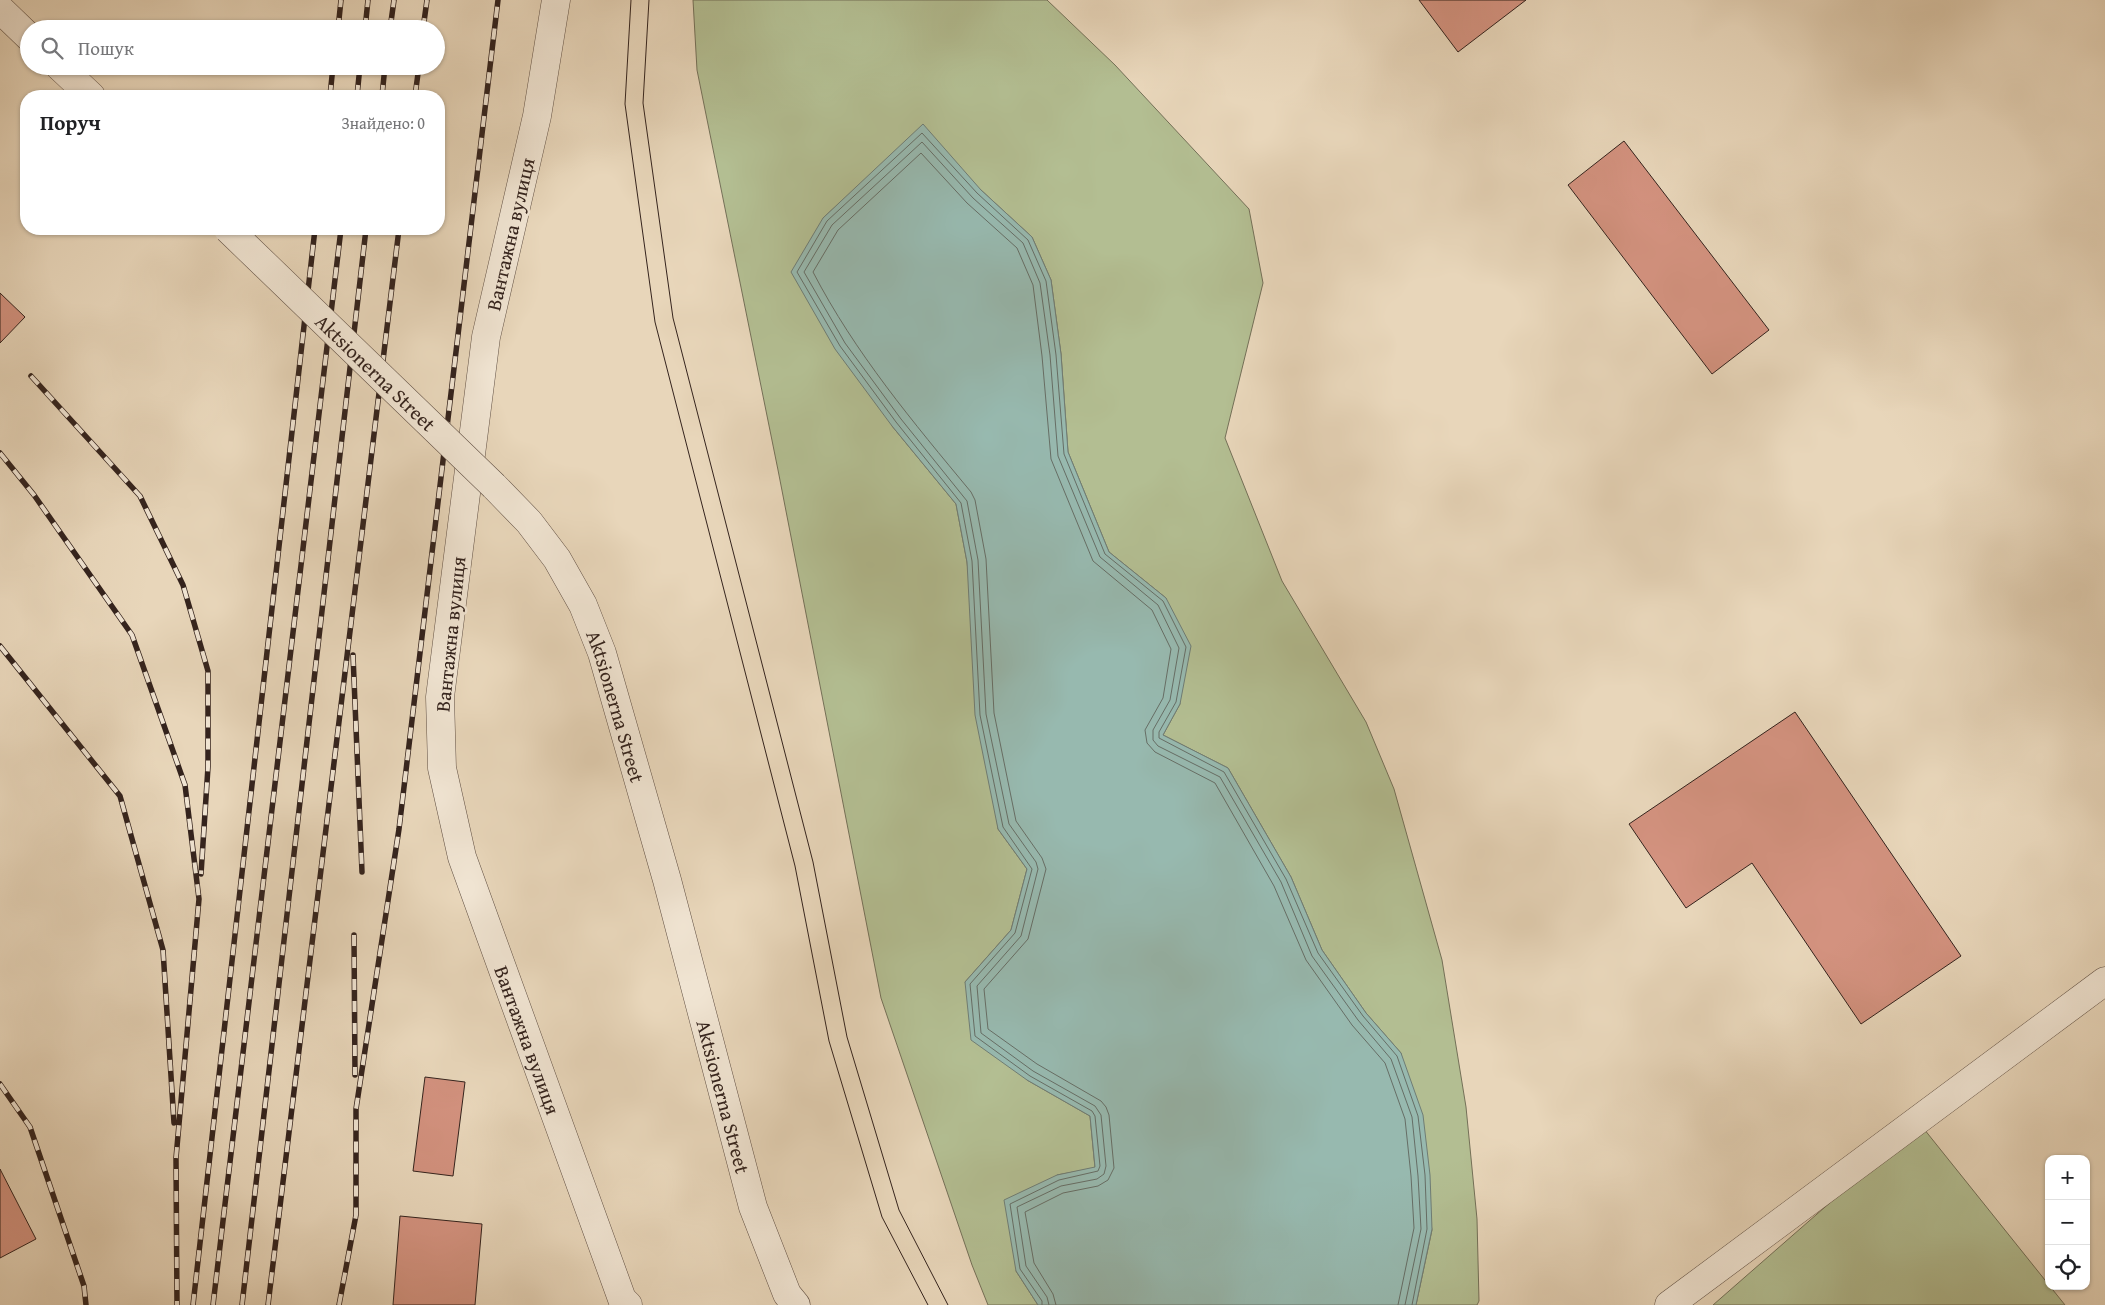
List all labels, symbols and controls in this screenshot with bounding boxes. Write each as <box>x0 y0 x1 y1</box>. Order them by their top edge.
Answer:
search box <box>20 20 445 75</box>
icon: search <box>38 34 66 62</box>
text: Пошук <box>78 34 134 62</box>
text: Поруч <box>40 107 101 138</box>
text: Знайдено: 0 <box>342 111 425 135</box>
street label: Вантажна вулиця <box>478 155 542 313</box>
street label: Aktsionerna Street <box>309 307 443 437</box>
street label: Вантажна вулиця <box>427 555 473 713</box>
street label: Aktsionerna Street <box>580 625 653 786</box>
street label: Вантажна вулиця <box>488 961 568 1118</box>
street label: Aktsionerna Street <box>690 1016 758 1176</box>
map controls <box>2045 1155 2090 1290</box>
button: + <box>2045 1155 2090 1200</box>
button: − <box>2045 1200 2090 1245</box>
button: locate <box>2045 1245 2090 1290</box>

